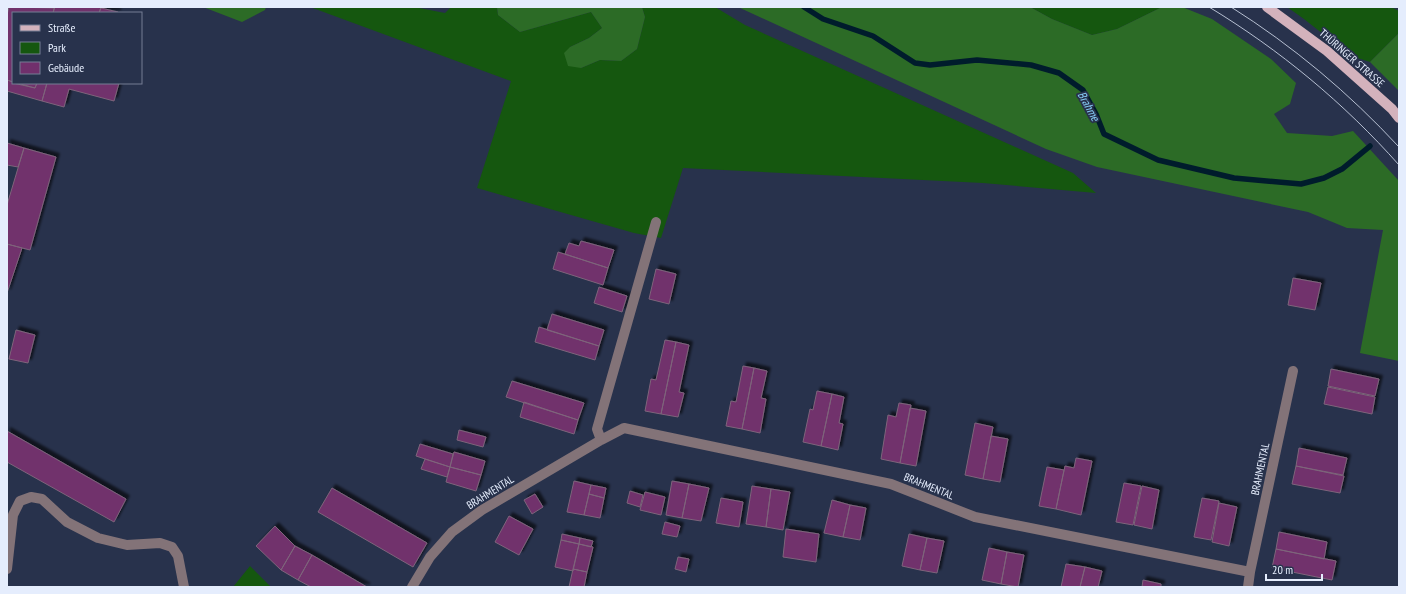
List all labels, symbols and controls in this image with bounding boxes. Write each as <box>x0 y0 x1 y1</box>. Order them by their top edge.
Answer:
legend <box>12 12 142 84</box>
text: Straße <box>48 20 75 35</box>
street label: THÜRINGER STRASSE <box>1316 26 1388 90</box>
text: Park <box>48 40 66 55</box>
text: Gebäude <box>48 60 84 75</box>
water label: Brahme <box>1075 88 1104 124</box>
street label: BRAHMENTAL <box>1248 441 1272 496</box>
street label: BRAHMENTAL <box>902 470 957 503</box>
street label: BRAHMENTAL <box>464 472 517 512</box>
scale bar <box>1266 556 1322 582</box>
text: 20 m <box>1272 562 1293 577</box>

